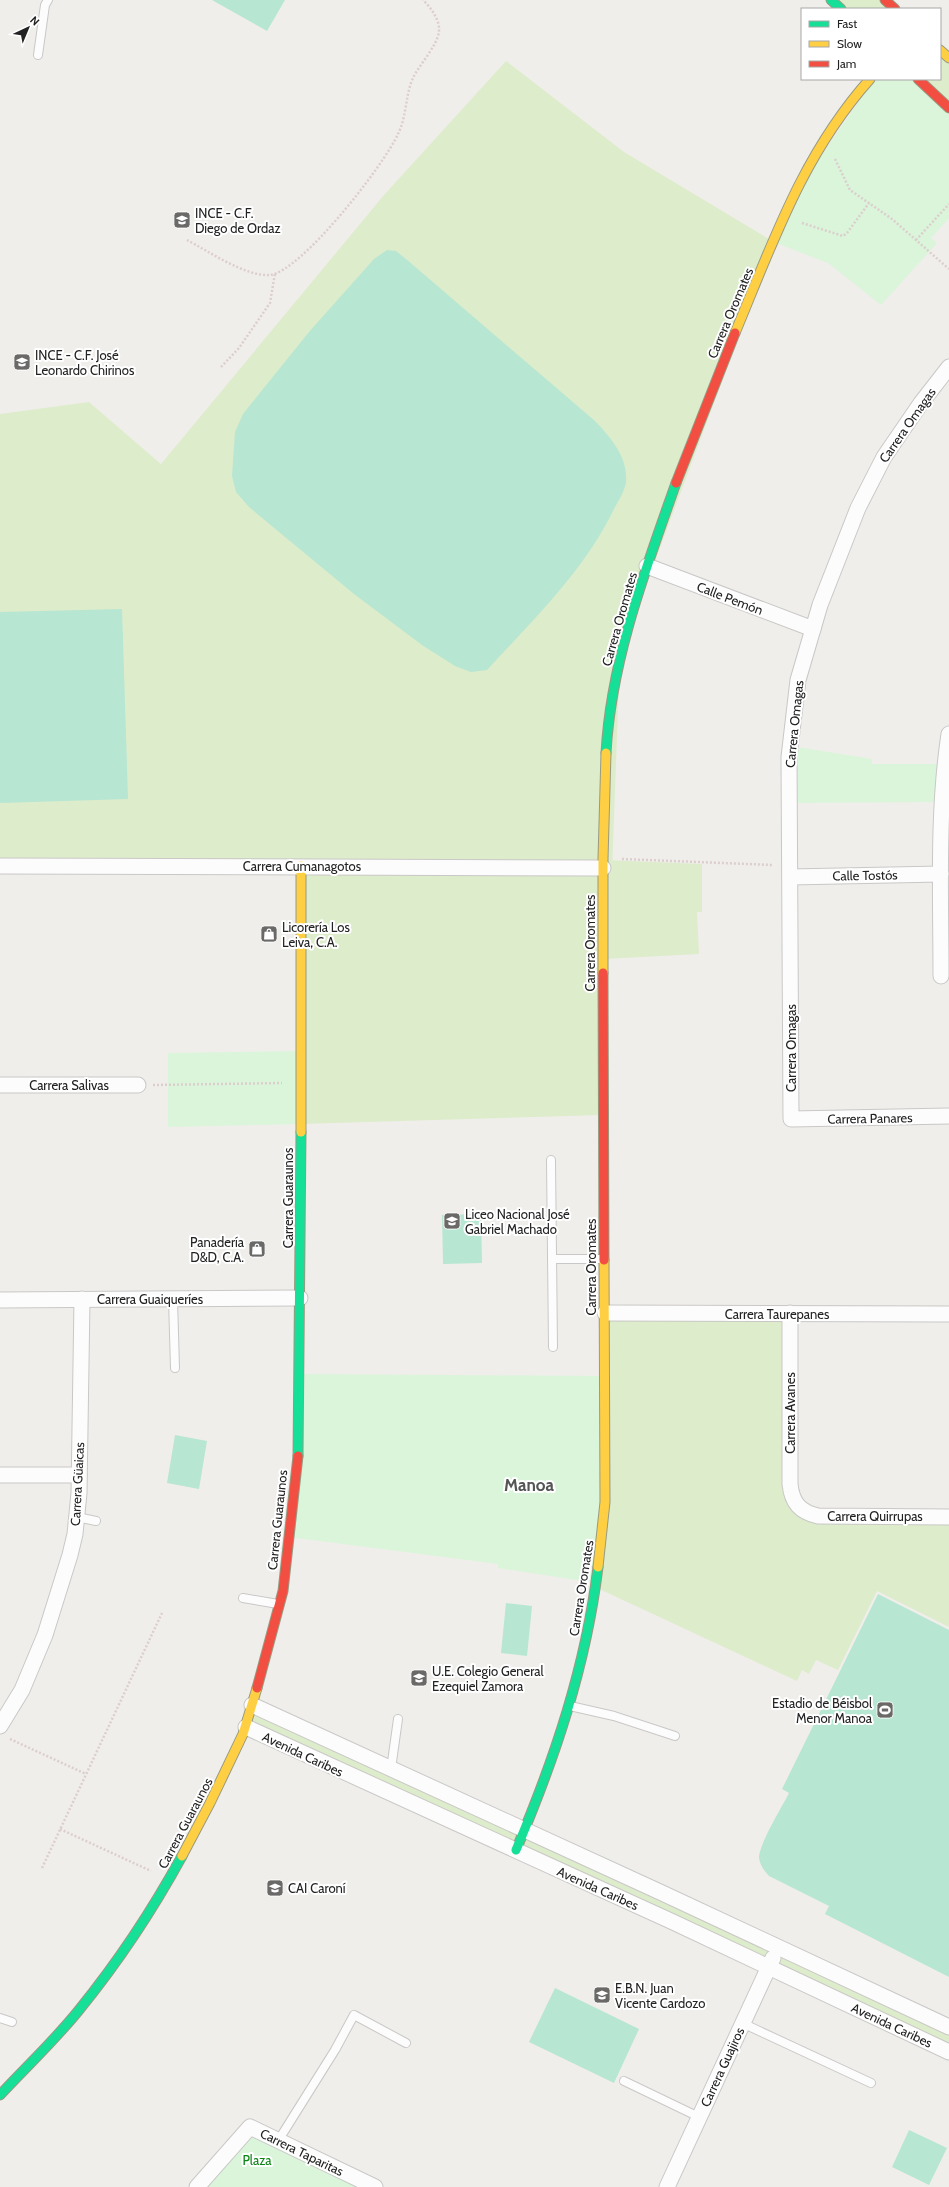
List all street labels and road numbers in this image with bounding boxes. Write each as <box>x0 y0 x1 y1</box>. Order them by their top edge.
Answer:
street label: Carrera Oromates <box>704 265 757 361</box>
street label: Carrera Omagas <box>875 384 939 466</box>
street label: Carrera Oromates <box>598 570 640 668</box>
street label: Calle Pemón <box>695 578 765 618</box>
street label: Carrera Omagas <box>781 679 807 768</box>
street label: Carrera Cumanagotos <box>243 858 362 874</box>
street label: Calle Tostós <box>832 866 898 884</box>
street label: Carrera Oromates <box>582 894 598 992</box>
street label: Carrera Omagas <box>783 1003 799 1092</box>
street label: Carrera Salivas <box>29 1077 109 1093</box>
street label: Carrera Panares <box>827 1109 913 1127</box>
street label: Carrera Guaraunos <box>280 1147 296 1248</box>
street label: Carrera Oromates <box>583 1218 599 1316</box>
street label: Carrera Guaiqueríes <box>97 1291 204 1307</box>
street label: Carrera Taurepanes <box>725 1306 830 1322</box>
street label: Carrera Avanes <box>782 1372 798 1454</box>
street label: Carrera Güaicas <box>67 1441 87 1526</box>
street label: Carrera Guaraunos <box>264 1468 290 1571</box>
street label: Carrera Quirrupas <box>827 1508 923 1524</box>
street label: Carrera Oromates <box>566 1538 597 1637</box>
street label: Avenida Caribes <box>260 1728 346 1780</box>
street label: Carrera Guaraunos <box>154 1774 216 1871</box>
street label: Avenida Caribes <box>555 1863 642 1913</box>
street label: Avenida Caribes <box>849 1999 935 2051</box>
street label: Carrera Guajiros <box>697 2024 749 2110</box>
street label: Carrera Taparitas <box>258 2125 347 2179</box>

